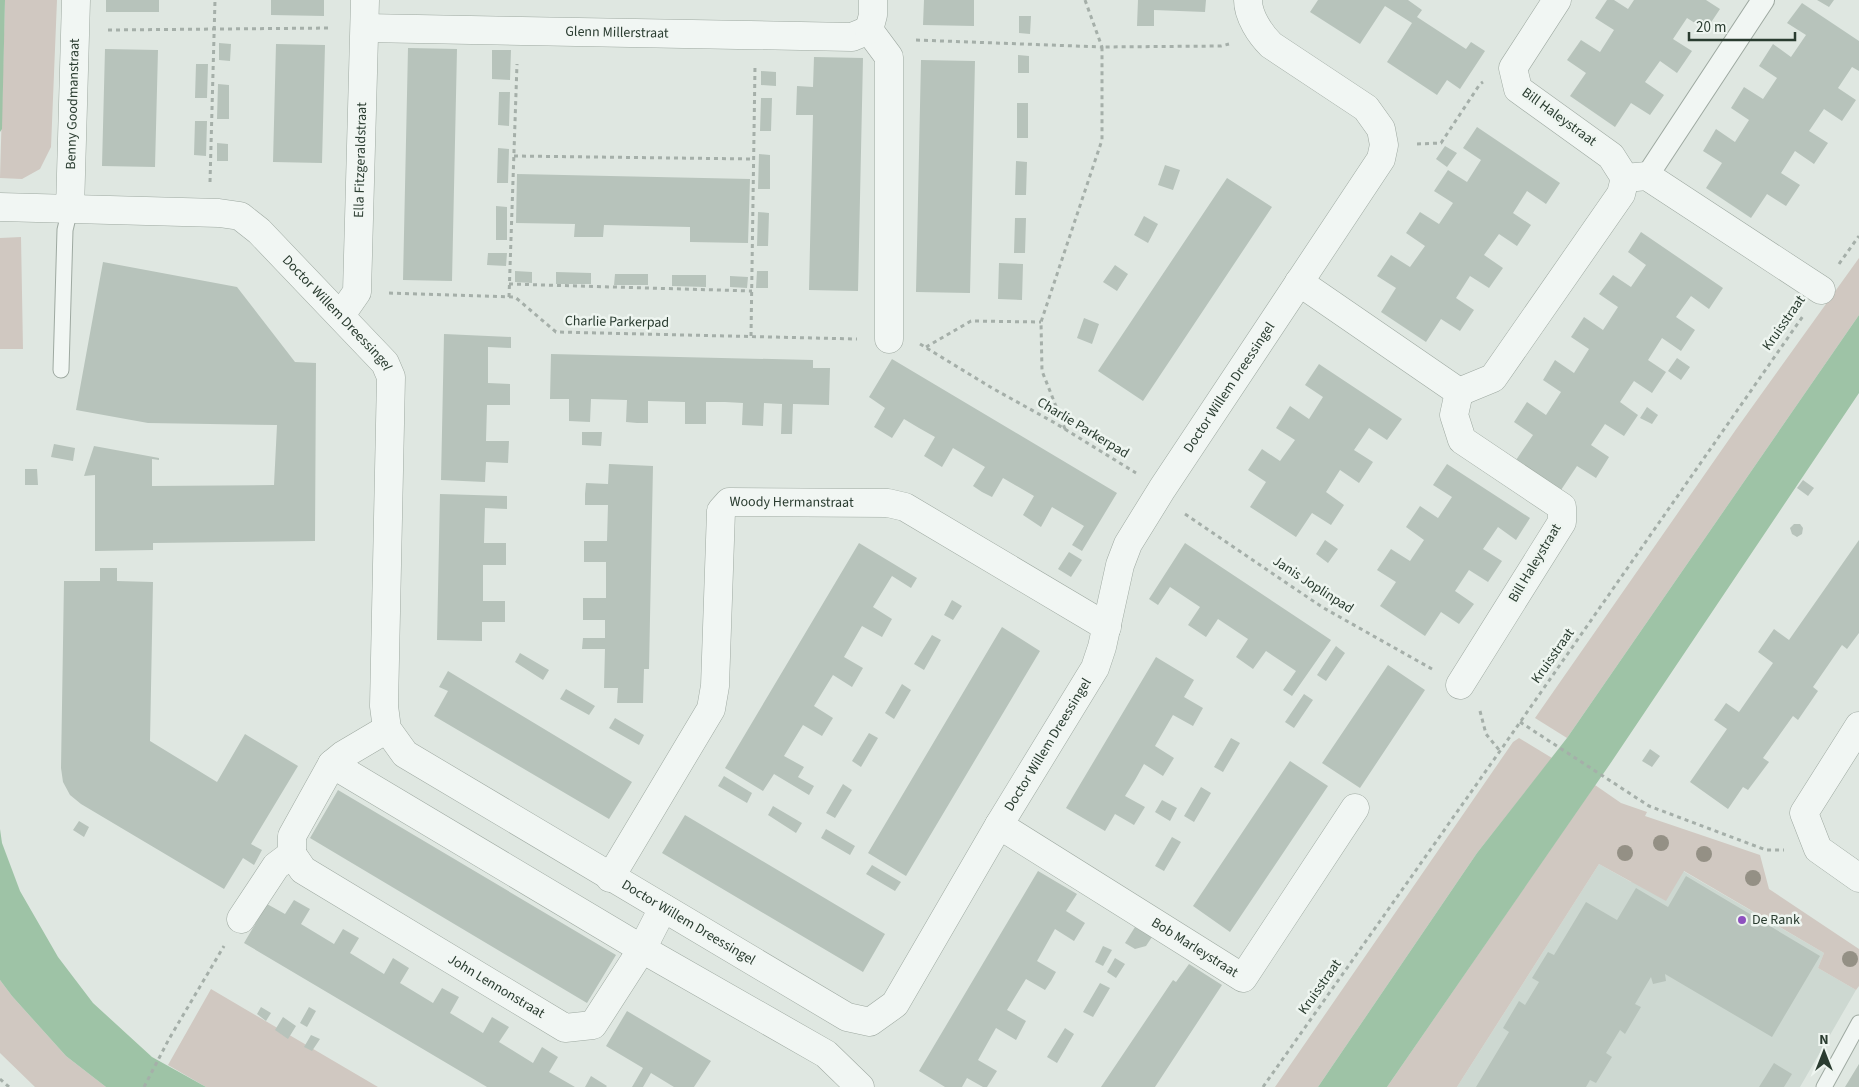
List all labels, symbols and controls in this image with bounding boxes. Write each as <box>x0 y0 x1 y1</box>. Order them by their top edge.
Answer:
scale bar <box>1689 10 1795 42</box>
text: 20 m <box>1696 17 1726 38</box>
street label: Glenn Millerstraat <box>565 22 669 44</box>
street label: Benny Goodmanstraat <box>61 38 85 170</box>
street label: Bill Haleystraat <box>1517 83 1601 151</box>
street label: Ella Fitzgeraldstraat <box>349 102 372 218</box>
street label: Doctor Willem Dreessingel <box>277 251 397 374</box>
street label: Kruisstraat <box>1758 291 1811 355</box>
street label: Charlie Parkerpad <box>565 311 669 333</box>
street label: Doctor Willem Dreessingel <box>1179 318 1280 457</box>
street label: Charlie Parkerpad <box>1033 393 1133 463</box>
street label: Woody Hermanstraat <box>729 492 854 513</box>
street label: Bill Haleystraat <box>1504 520 1566 606</box>
street label: Janis Joplinpad <box>1269 551 1357 619</box>
street label: Kruisstraat <box>1527 624 1580 688</box>
street label: Doctor Willem Dreessingel <box>1000 674 1097 815</box>
street label: Doctor Willem Dreessingel <box>618 875 759 970</box>
place label: De Rank <box>1752 910 1800 930</box>
street label: Bob Marleystraat <box>1147 913 1242 983</box>
marker: De Rank <box>1736 914 1748 926</box>
street label: John Lennonstraat <box>444 949 549 1024</box>
street label: Kruisstraat <box>1294 955 1347 1019</box>
north arrow <box>1799 1027 1849 1077</box>
text: N <box>1819 1030 1829 1050</box>

